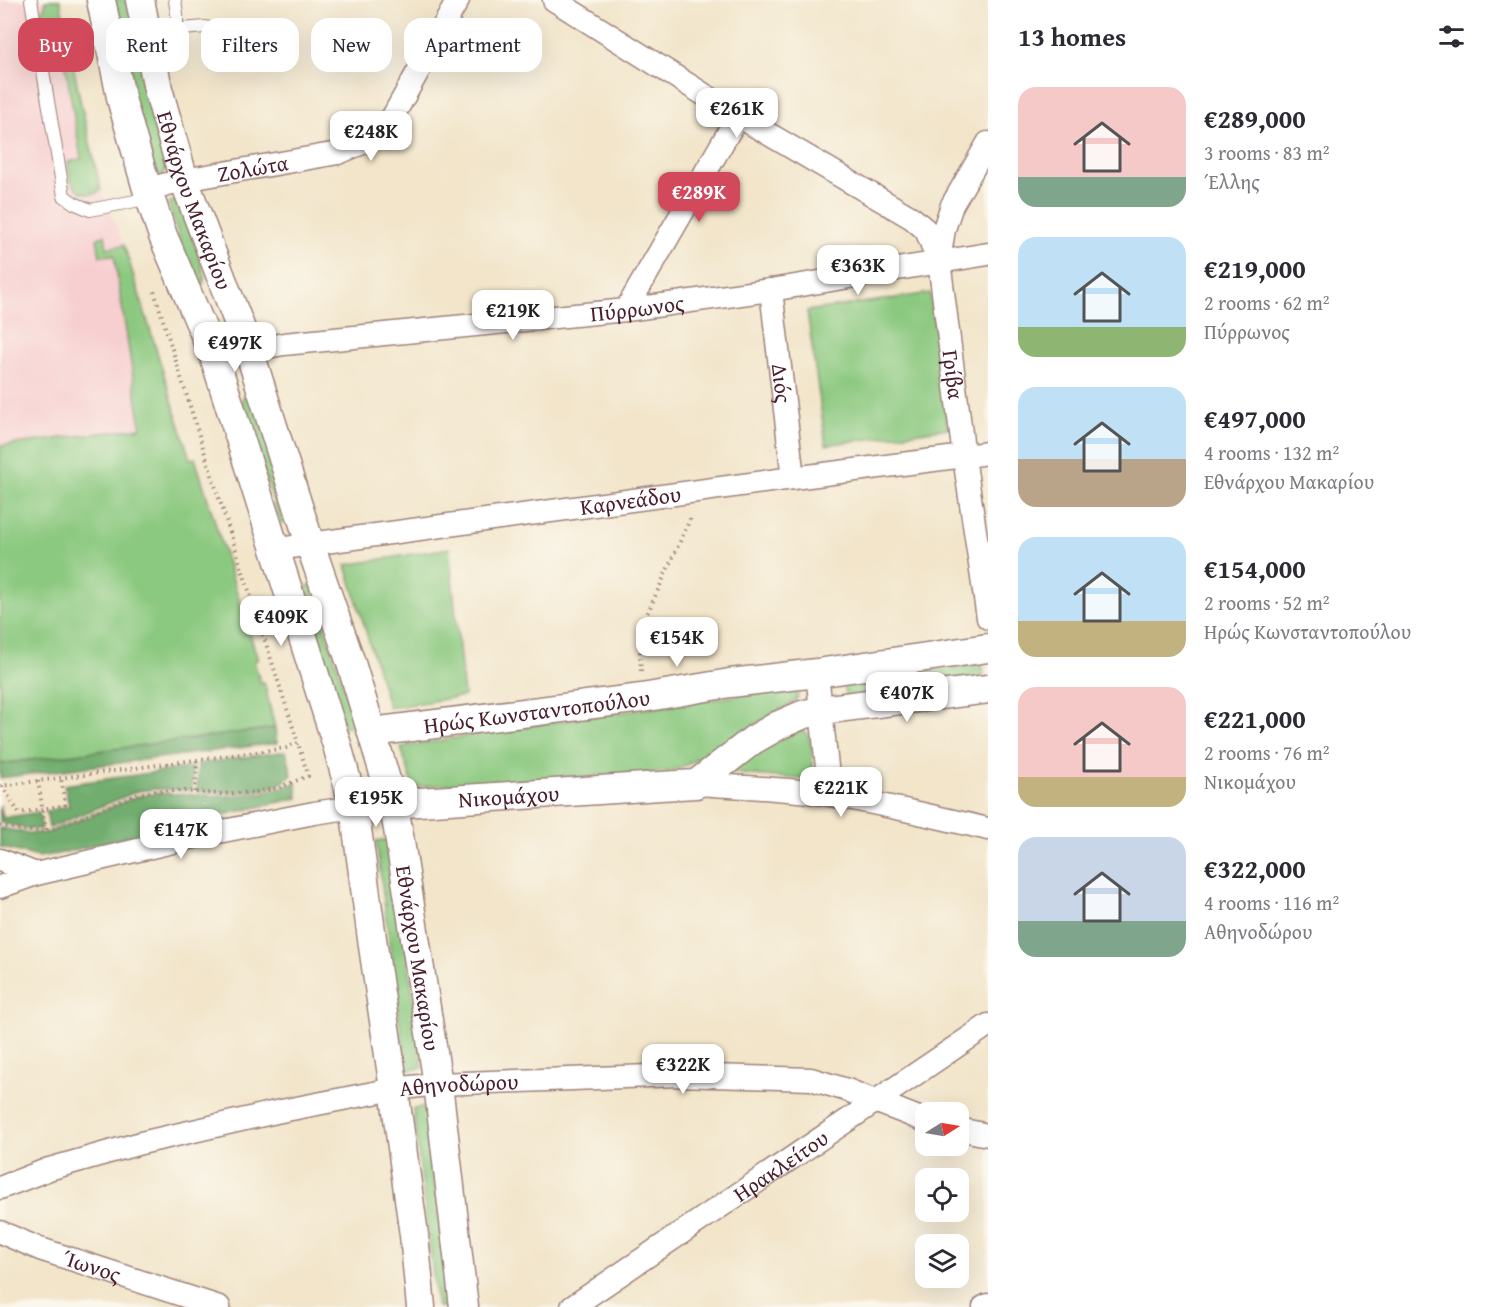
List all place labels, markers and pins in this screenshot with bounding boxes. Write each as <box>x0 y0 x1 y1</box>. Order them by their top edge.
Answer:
pin: €261K <box>695 88 779 139</box>
pin: €248K <box>329 111 413 162</box>
pin: €289K <box>657 172 741 223</box>
pin: €363K <box>816 245 900 296</box>
pin: €219K <box>471 290 555 341</box>
pin: €497K <box>193 322 277 373</box>
pin: €409K <box>239 596 323 647</box>
pin: €154K <box>635 617 719 668</box>
pin: €407K <box>865 672 949 723</box>
pin: €221K <box>799 767 883 818</box>
pin: €195K <box>334 777 418 828</box>
pin: €147K <box>139 809 223 860</box>
pin: €322K <box>641 1044 725 1095</box>

